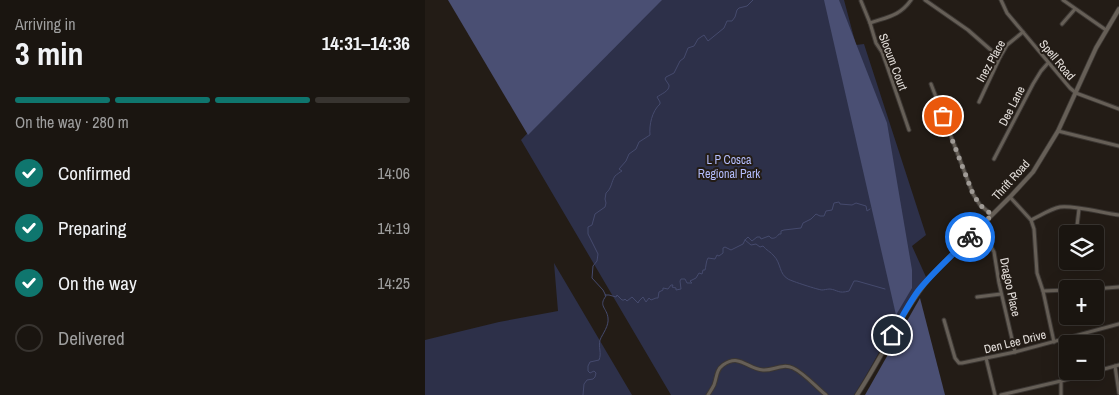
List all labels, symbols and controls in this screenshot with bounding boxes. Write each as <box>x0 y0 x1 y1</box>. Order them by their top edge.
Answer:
text: Arriving in <box>15 13 76 35</box>
text: 14:31–14:36 <box>322 30 410 56</box>
street label: Slocum Court <box>875 31 911 93</box>
text: 3 min <box>15 32 84 75</box>
street label: Spell Road <box>1035 36 1079 84</box>
street label: Inez Place <box>973 37 1009 85</box>
street label: Dee Lane <box>995 83 1029 129</box>
pin <box>922 95 964 137</box>
icon: bag <box>929 102 957 130</box>
text: On the way · 280 m <box>15 111 129 133</box>
park label: L P Cosca Regional Park <box>698 152 760 182</box>
street label: Thrift Road <box>989 156 1033 204</box>
icon: check <box>15 159 43 187</box>
text: Confirmed <box>58 160 131 186</box>
text: 14:06 <box>377 162 410 184</box>
courier <box>945 212 995 262</box>
icon: check <box>15 214 43 242</box>
text: Preparing <box>58 215 126 241</box>
text: 14:19 <box>377 217 410 239</box>
icon: bike <box>956 223 984 251</box>
map controls <box>1059 225 1104 380</box>
button: layers <box>1059 225 1104 270</box>
street label: Dragoo Place <box>996 256 1024 318</box>
icon: check <box>15 269 43 297</box>
text: On the way <box>58 270 137 296</box>
text: 14:25 <box>377 272 410 294</box>
button: + <box>1059 280 1104 325</box>
pin <box>871 314 913 356</box>
icon: home <box>878 321 906 349</box>
text: Delivered <box>58 325 125 351</box>
street label: Den Lee Drive <box>982 327 1048 357</box>
button: − <box>1059 335 1104 380</box>

